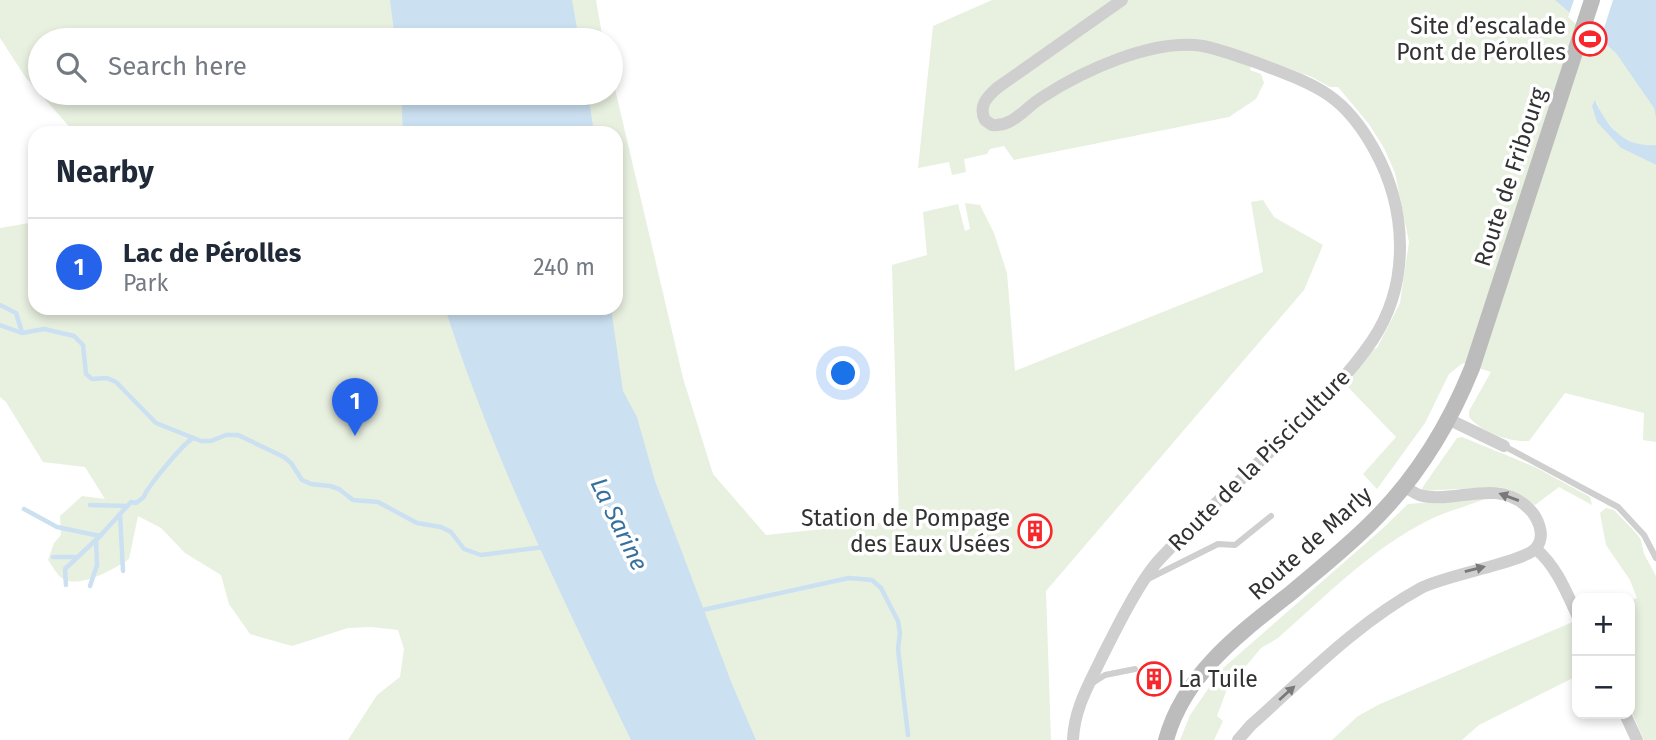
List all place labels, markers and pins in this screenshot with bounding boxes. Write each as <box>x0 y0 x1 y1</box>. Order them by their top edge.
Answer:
place label: Site d’escalade Pont de Pérolles <box>1396 12 1566 66</box>
sports icon: Site d’escalade Pont de Pérolles <box>1571 20 1609 58</box>
pin: 1 <box>332 378 378 436</box>
place label: Station de Pompage des Eaux Usées <box>801 504 1010 558</box>
building icon: Station de Pompage des Eaux Usées <box>1016 512 1054 550</box>
building icon: La Tuile <box>1135 660 1173 698</box>
place label: La Tuile <box>1178 665 1258 693</box>

